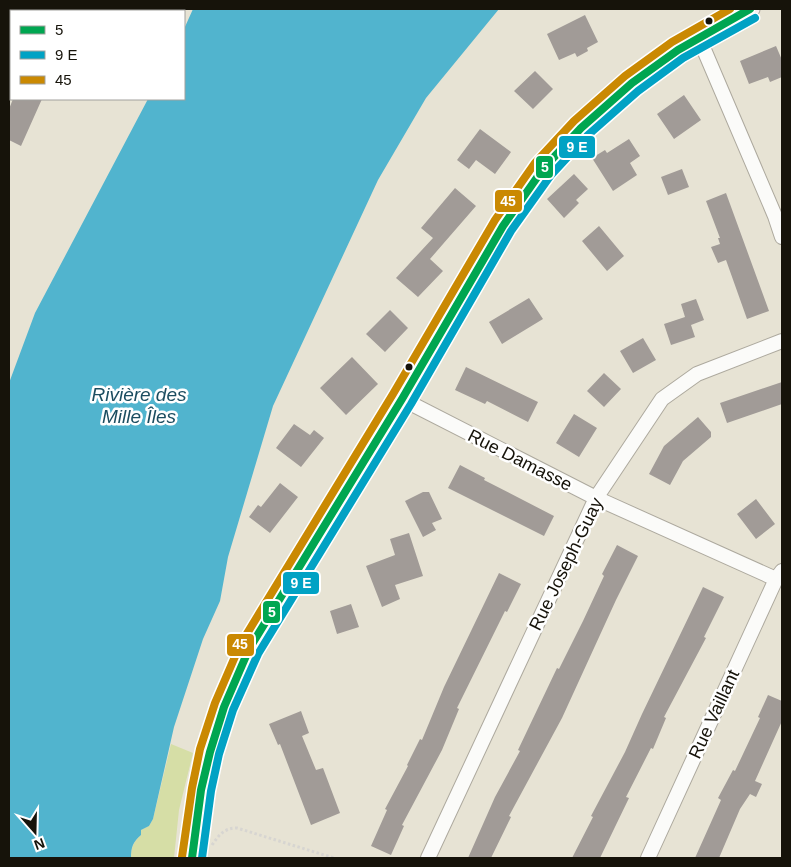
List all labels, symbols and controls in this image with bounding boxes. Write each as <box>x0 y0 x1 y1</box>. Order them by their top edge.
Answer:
legend <box>10 10 185 100</box>
unlabelled marker <box>704 16 714 26</box>
text: 5 <box>55 21 63 38</box>
text: 9 E <box>55 46 78 63</box>
text: 45 <box>55 71 72 88</box>
line badge: 9 E <box>558 135 596 159</box>
text: 9 E <box>566 139 588 155</box>
line badge: 5 <box>535 155 554 179</box>
text: 5 <box>541 159 549 175</box>
line badge: 45 <box>494 189 523 213</box>
text: 45 <box>500 193 516 209</box>
unlabelled marker <box>404 362 414 372</box>
water label: Rivière des Mille Îles <box>91 384 187 427</box>
street label: Rue Damasse <box>465 425 575 495</box>
street label: Rue Joseph-Guay <box>525 494 607 634</box>
line badge: 9 E <box>282 571 320 595</box>
text: 9 E <box>290 575 312 591</box>
line badge: 5 <box>262 600 281 624</box>
text: 5 <box>268 604 276 620</box>
line badge: 45 <box>226 633 255 657</box>
text: 45 <box>232 636 248 652</box>
street label: Rue Vaillant <box>685 666 743 762</box>
north arrow <box>10 807 60 857</box>
text: N <box>32 835 47 853</box>

